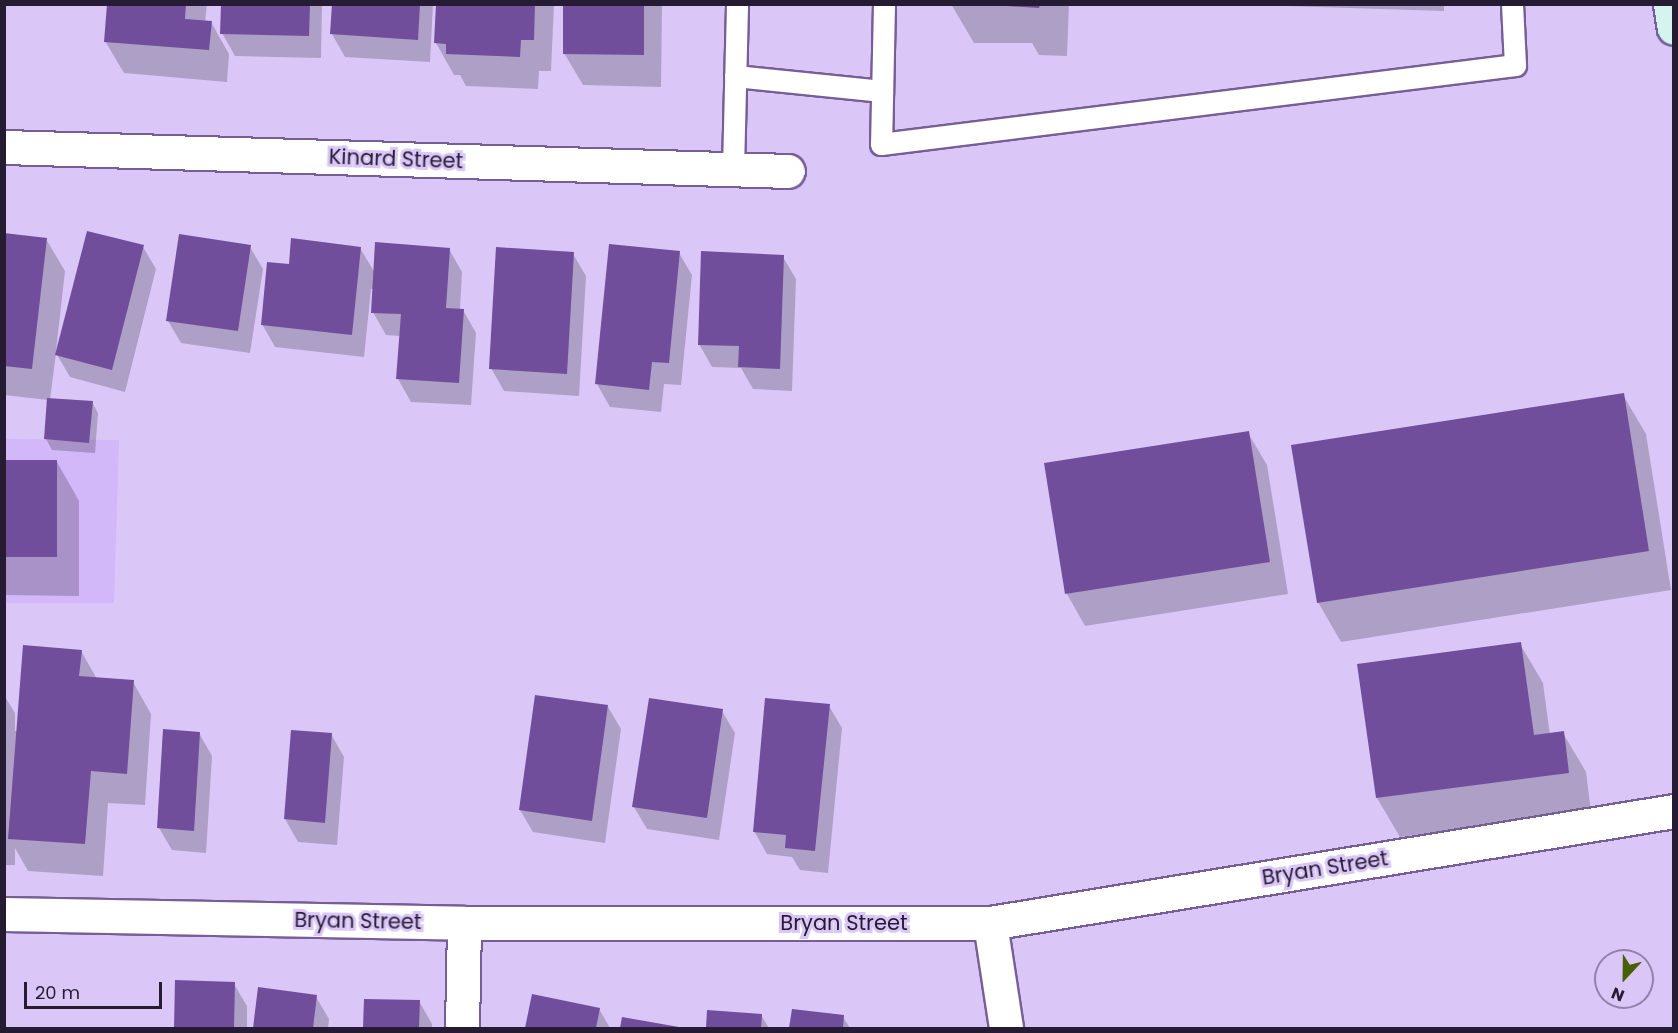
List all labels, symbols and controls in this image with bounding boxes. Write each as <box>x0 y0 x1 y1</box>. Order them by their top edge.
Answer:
street label: Kinard Street <box>328 144 464 174</box>
street label: Bryan Street <box>1260 846 1390 890</box>
street label: Bryan Street <box>294 907 422 935</box>
street label: Bryan Street <box>780 910 908 936</box>
north arrow <box>1594 949 1654 1009</box>
scale bar <box>27 970 165 1008</box>
text: 20 m <box>35 980 80 1005</box>
text: N <box>1608 981 1628 1007</box>

